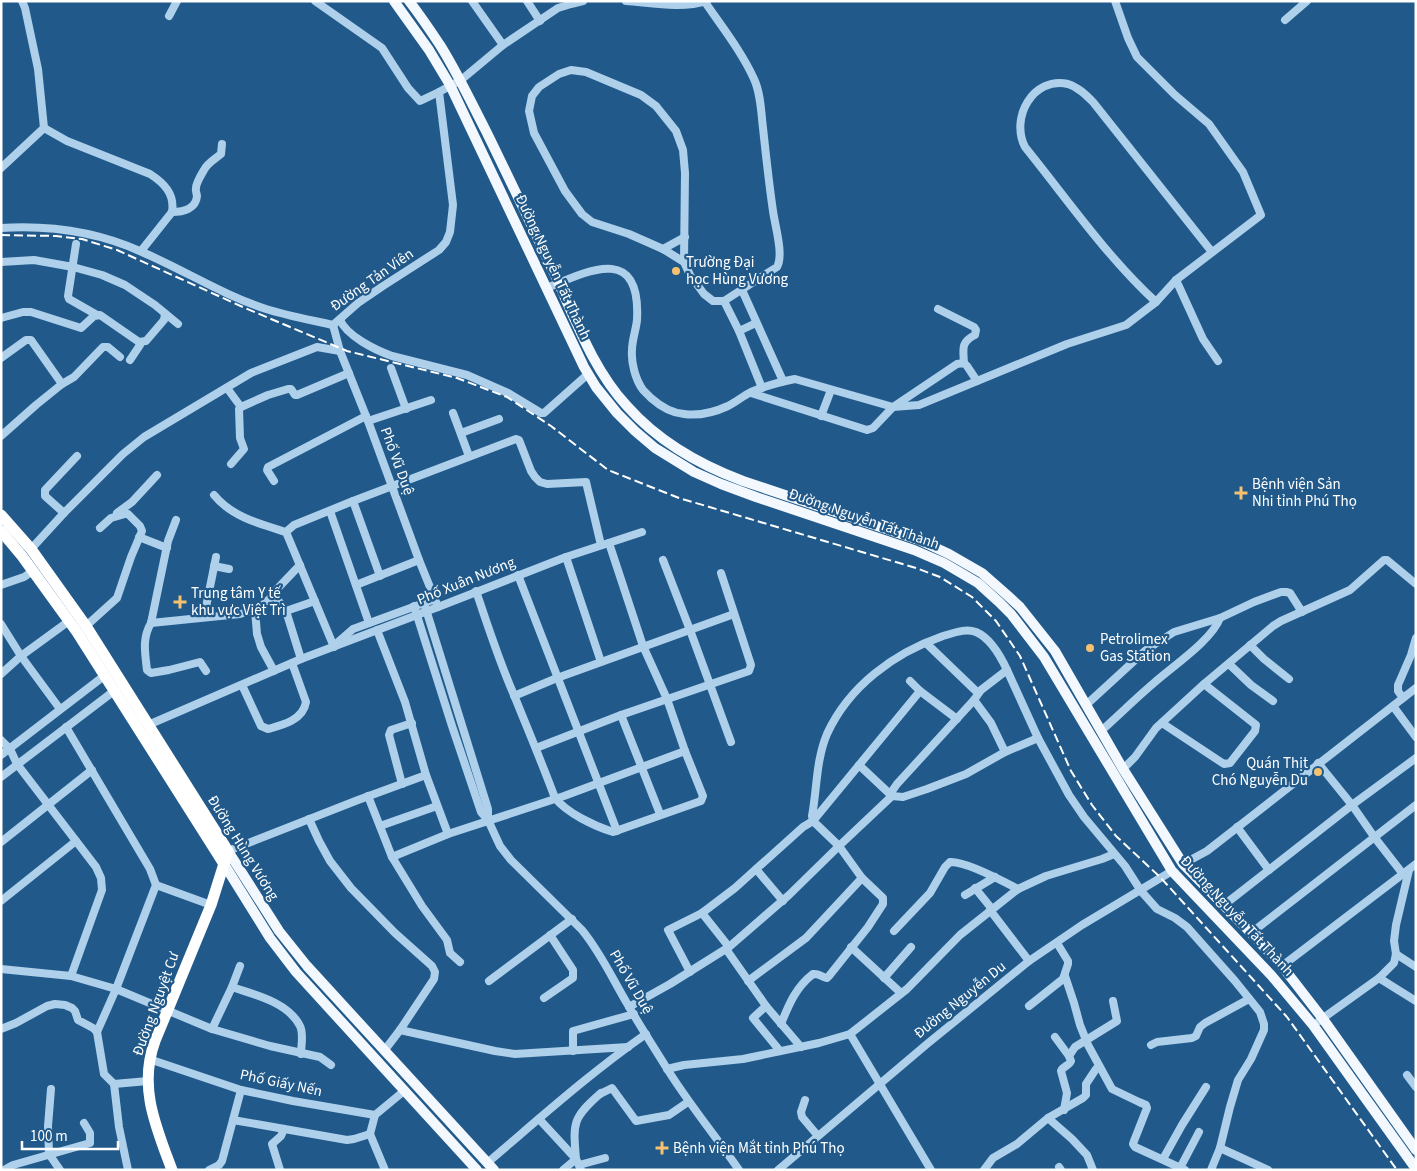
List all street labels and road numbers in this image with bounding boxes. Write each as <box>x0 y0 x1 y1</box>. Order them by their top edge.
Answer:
street label: Đường Nguyễn Tất Thành <box>510 191 596 343</box>
street label: Đường Tản Viên <box>326 243 418 317</box>
street label: Phố Vũ Duệ <box>375 424 419 498</box>
street label: Đường Nguyễn Tất Thành <box>786 483 942 555</box>
street label: Phố Xuân Nương <box>414 552 519 610</box>
street label: Đường Hùng Vương <box>202 791 284 905</box>
street label: Đường Nguyễn Tất Thành <box>1175 851 1299 981</box>
street label: Phố Vũ Duệ <box>604 946 658 1018</box>
street label: Đường Nguyệt Cư <box>128 948 185 1059</box>
street label: Đường Nguyễn Du <box>909 956 1011 1044</box>
street label: Phố Giấy Nến <box>238 1064 324 1102</box>

